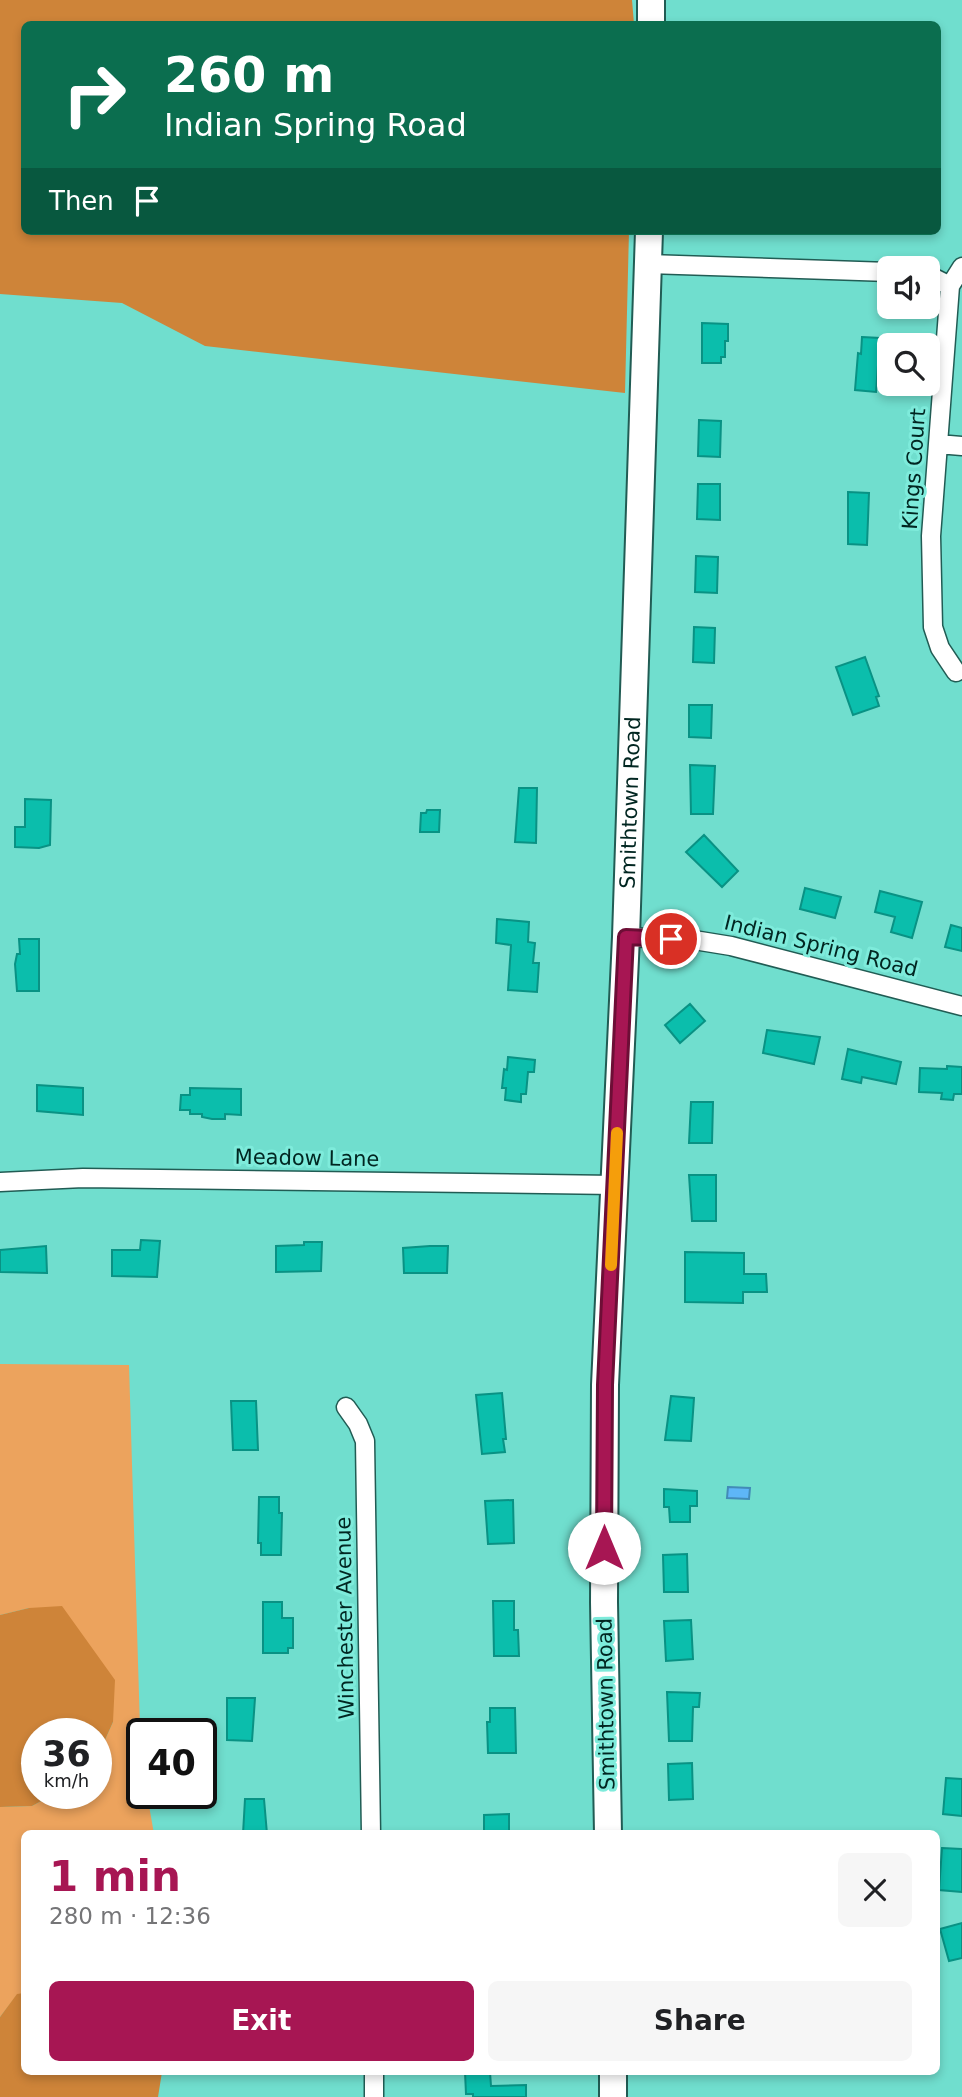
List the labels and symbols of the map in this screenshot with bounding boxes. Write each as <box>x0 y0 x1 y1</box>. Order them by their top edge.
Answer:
street label: Kings Court <box>898 408 930 530</box>
street label: Smithtown Road <box>616 716 645 889</box>
pin <box>641 909 701 969</box>
street label: Indian Spring Road <box>722 910 920 982</box>
street label: Meadow Lane <box>234 1145 380 1171</box>
position arrow <box>567 1511 641 1585</box>
street label: Winchester Avenue <box>331 1516 359 1720</box>
street label: Smithtown Road <box>592 1618 620 1790</box>
speed limit sign: 40 <box>126 1718 217 1809</box>

